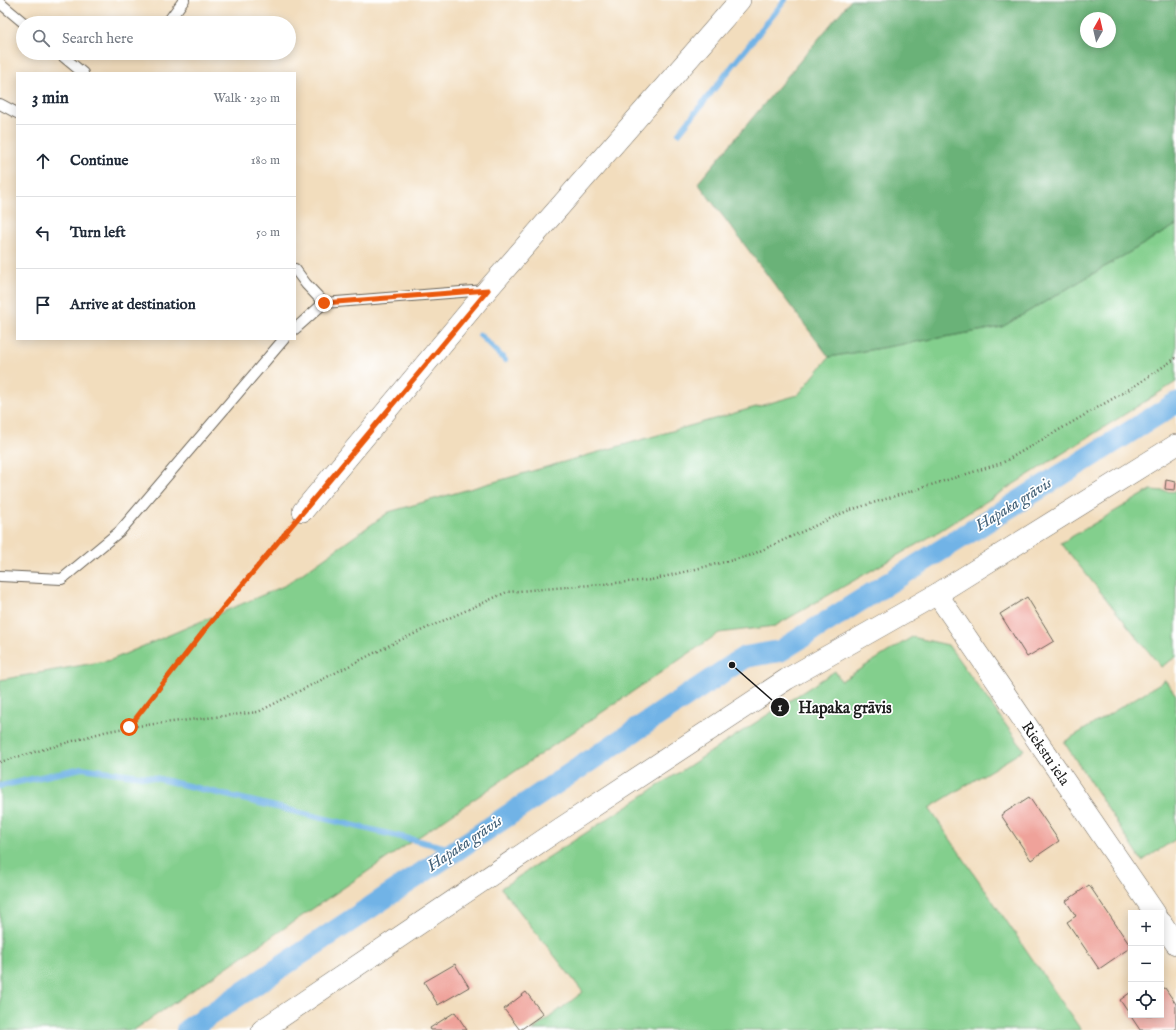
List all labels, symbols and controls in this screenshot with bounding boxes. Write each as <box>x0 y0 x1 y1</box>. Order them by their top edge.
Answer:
north arrow <box>1080 12 1116 48</box>
search box <box>16 16 296 60</box>
icon: search <box>30 27 52 49</box>
text: Search here <box>62 29 133 48</box>
text: 3 min <box>32 88 69 109</box>
text: Walk · 230 m <box>214 90 280 107</box>
icon: ahead <box>32 150 54 172</box>
text: Continue <box>70 151 128 170</box>
text: 180 m <box>251 152 280 169</box>
icon: left <box>32 222 54 244</box>
text: Turn left <box>70 223 126 242</box>
text: 50 m <box>256 224 280 241</box>
icon: arrive <box>32 294 54 316</box>
route end <box>315 294 333 312</box>
text: Arrive at destination <box>70 295 196 314</box>
water label: Hapaka grāvis <box>971 473 1056 537</box>
callout: Hapaka grāvis <box>770 693 899 721</box>
text: Hapaka grāvis <box>798 699 892 719</box>
text: 1 <box>778 700 783 715</box>
route start <box>120 718 138 736</box>
street label: Riekstu iela <box>1017 718 1075 789</box>
water label: Hapaka grāvis <box>423 811 507 877</box>
map controls <box>1128 910 1164 1018</box>
button: + <box>1128 910 1164 946</box>
button: − <box>1128 946 1164 982</box>
button: locate <box>1128 982 1164 1018</box>

